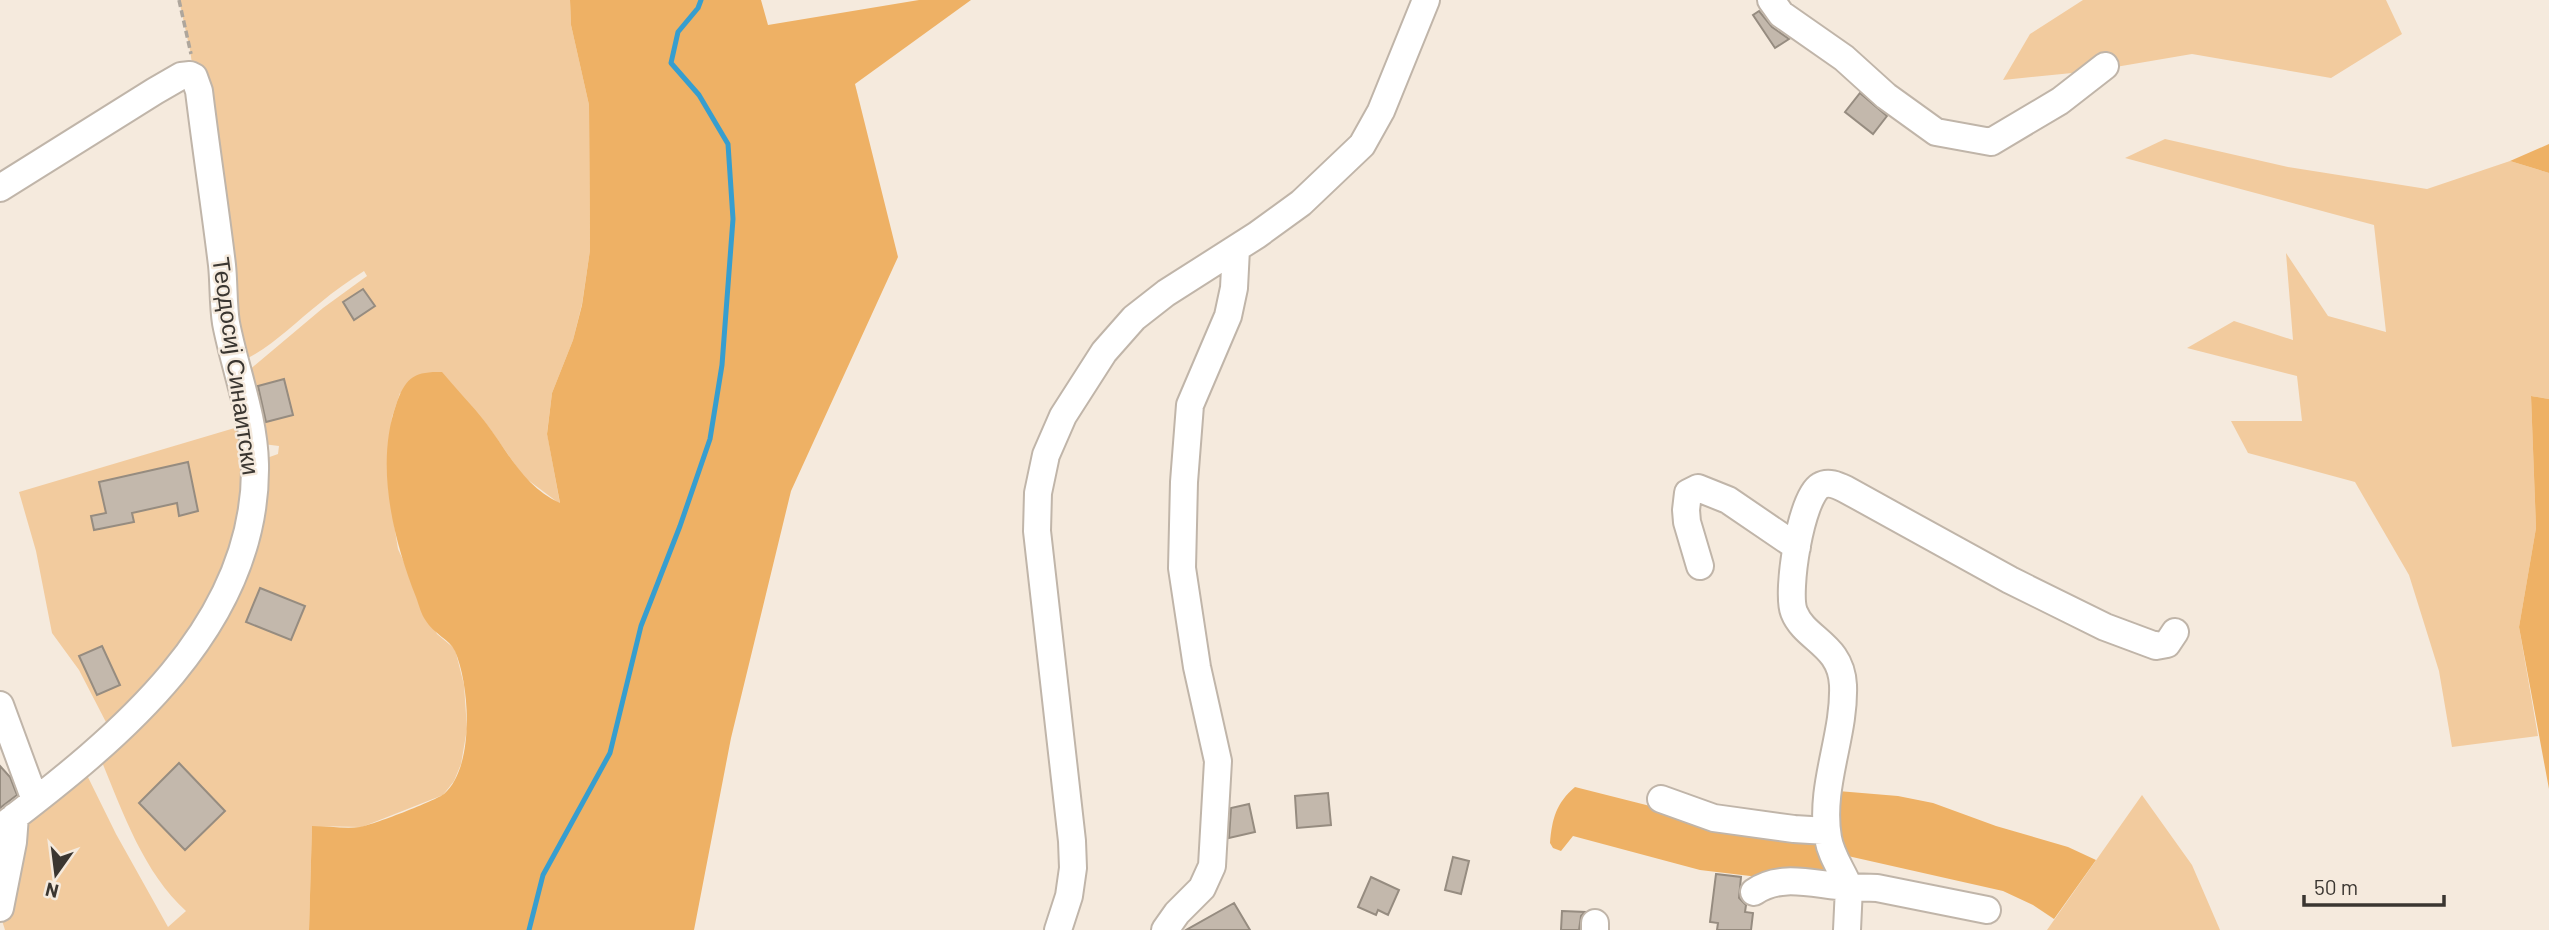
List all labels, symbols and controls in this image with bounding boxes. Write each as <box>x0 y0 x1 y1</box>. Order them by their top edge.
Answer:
street label: Теодосиј Синаитски <box>207 255 267 477</box>
north arrow <box>21 839 91 909</box>
scale bar <box>2304 864 2444 908</box>
text: 50 m <box>2314 874 2358 899</box>
text: N <box>43 878 61 904</box>

